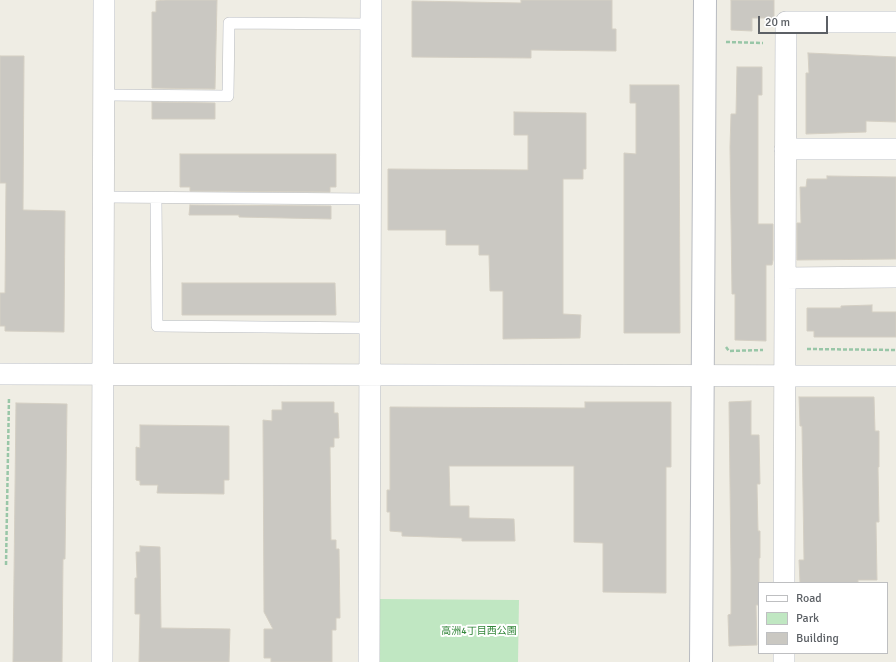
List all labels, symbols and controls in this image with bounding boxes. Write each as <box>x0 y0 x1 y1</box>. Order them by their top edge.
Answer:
scale bar <box>760 8 830 34</box>
text: 20 m <box>765 15 790 30</box>
legend <box>758 582 888 654</box>
text: Road <box>796 591 822 606</box>
text: Park <box>796 611 819 626</box>
park label: 高洲4丁目西公園 <box>441 625 517 637</box>
text: Building <box>796 631 839 646</box>

